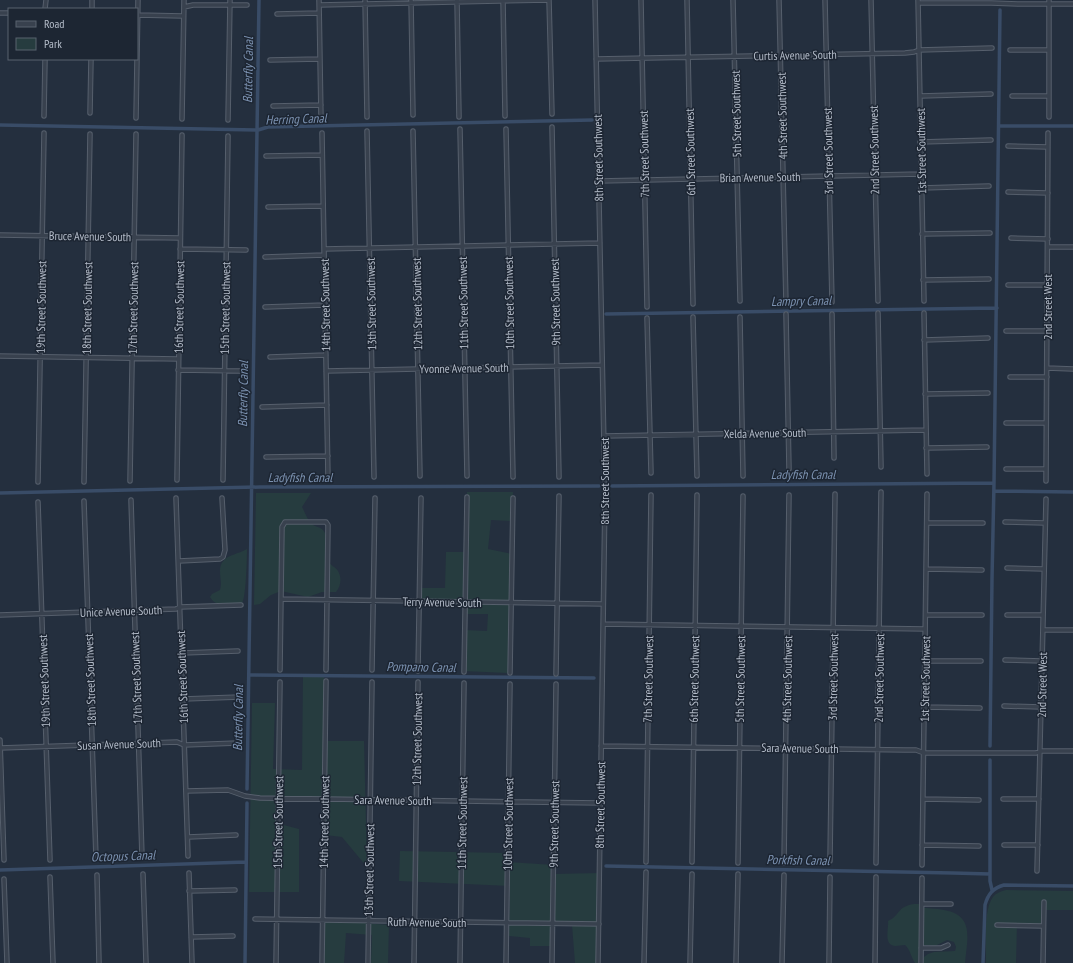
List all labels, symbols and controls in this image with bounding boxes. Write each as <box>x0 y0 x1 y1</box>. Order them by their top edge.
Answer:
legend <box>8 8 138 60</box>
text: Road <box>44 16 64 31</box>
water label: Butterfly Canal <box>239 35 257 103</box>
text: Park <box>44 36 62 51</box>
street label: Curtis Avenue South <box>753 47 837 63</box>
street label: 5th Street Southwest <box>728 70 744 158</box>
street label: 4th Street Southwest <box>774 72 790 160</box>
street label: 2nd Street Southwest <box>866 105 882 195</box>
street label: 3rd Street Southwest <box>820 107 836 195</box>
street label: 1st Street Southwest <box>913 107 929 194</box>
street label: 6th Street Southwest <box>682 108 698 196</box>
water label: Herring Canal <box>265 109 329 129</box>
street label: 7th Street Southwest <box>636 110 652 198</box>
street label: 8th Street Southwest <box>590 114 606 202</box>
street label: Brian Avenue South <box>719 169 801 185</box>
street label: Bruce Avenue South <box>49 228 131 244</box>
street label: 11th Street Southwest <box>455 256 471 349</box>
street label: 10th Street Southwest <box>501 256 517 349</box>
street label: 13th Street Southwest <box>363 257 379 350</box>
street label: 12th Street Southwest <box>409 257 425 350</box>
street label: 14th Street Southwest <box>317 258 333 351</box>
street label: 9th Street Southwest <box>547 258 563 346</box>
street label: 19th Street Southwest <box>33 260 49 353</box>
street label: 16th Street Southwest <box>171 260 187 353</box>
street label: 18th Street Southwest <box>79 261 95 354</box>
street label: 17th Street Southwest <box>125 261 141 354</box>
street label: 15th Street Southwest <box>217 261 233 354</box>
street label: 2nd Street West <box>1040 274 1055 340</box>
water label: Lampry Canal <box>771 292 833 310</box>
water label: Butterfly Canal <box>234 359 252 427</box>
street label: Yvonne Avenue South <box>419 360 509 376</box>
street label: Xelda Avenue South <box>724 425 806 441</box>
street label: 8th Street Southwest <box>597 437 612 525</box>
water label: Ladyfish Canal <box>771 466 837 483</box>
water label: Ladyfish Canal <box>268 469 334 486</box>
street label: Terry Avenue South <box>402 594 482 610</box>
street label: Unice Avenue South <box>80 602 162 620</box>
street label: 16th Street Southwest <box>173 630 191 724</box>
street label: 17th Street Southwest <box>127 631 145 725</box>
street label: 18th Street Southwest <box>81 633 99 727</box>
street label: 3rd Street Southwest <box>825 633 841 721</box>
street label: 2nd Street Southwest <box>871 633 887 723</box>
street label: 19th Street Southwest <box>35 634 53 728</box>
street label: 7th Street Southwest <box>640 635 656 723</box>
street label: 6th Street Southwest <box>686 635 702 723</box>
street label: 5th Street Southwest <box>732 635 748 723</box>
street label: 4th Street Southwest <box>779 635 795 723</box>
street label: 1st Street Southwest <box>917 635 933 722</box>
street label: 2nd Street West <box>1034 651 1050 718</box>
water label: Pompano Canal <box>386 658 458 676</box>
water label: Butterfly Canal <box>229 683 247 751</box>
street label: 12th Street Southwest <box>409 692 425 785</box>
street label: Susan Avenue South <box>77 735 161 753</box>
street label: Sara Avenue South <box>761 740 839 756</box>
street label: 8th Street Southwest <box>592 761 608 849</box>
street label: 15th Street Southwest <box>270 775 286 868</box>
street label: 14th Street Southwest <box>316 775 332 868</box>
street label: 11th Street Southwest <box>454 776 470 869</box>
street label: 10th Street Southwest <box>500 777 516 870</box>
street label: 9th Street Southwest <box>546 780 562 868</box>
street label: Sara Avenue South <box>354 792 432 808</box>
street label: 13th Street Southwest <box>361 823 377 916</box>
water label: Octopus Canal <box>91 846 157 866</box>
water label: Porkfish Canal <box>766 851 832 869</box>
street label: Ruth Avenue South <box>387 914 467 930</box>

